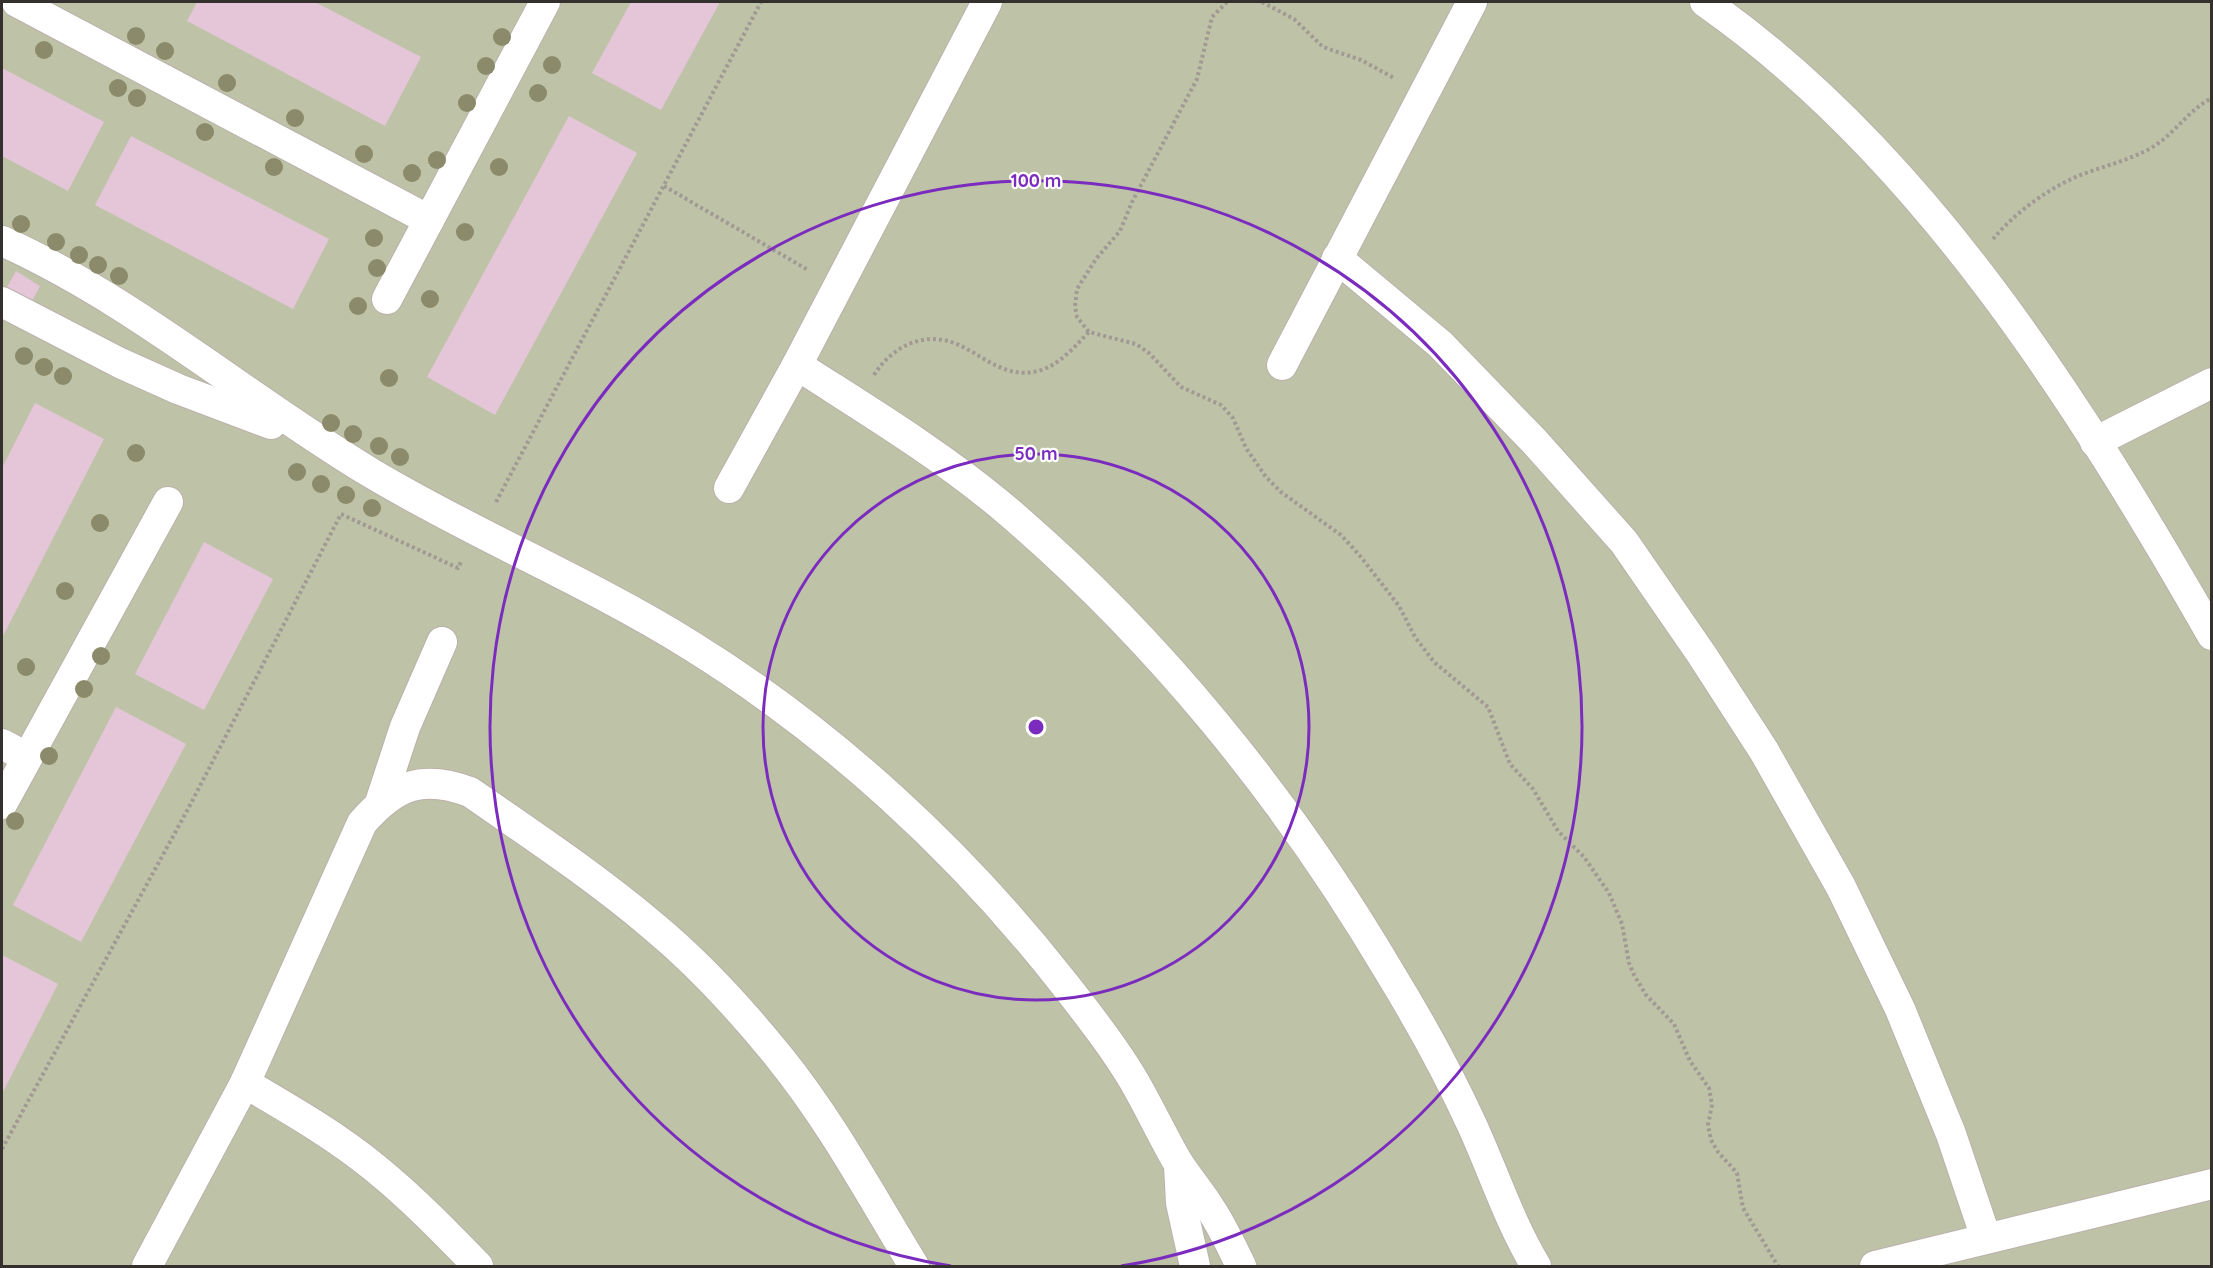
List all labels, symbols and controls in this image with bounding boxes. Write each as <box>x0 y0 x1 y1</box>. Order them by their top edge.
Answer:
text: 100 m <box>1011 169 1061 192</box>
text: 50 m <box>1014 442 1058 465</box>
centre of rings <box>1026 717 1046 737</box>

